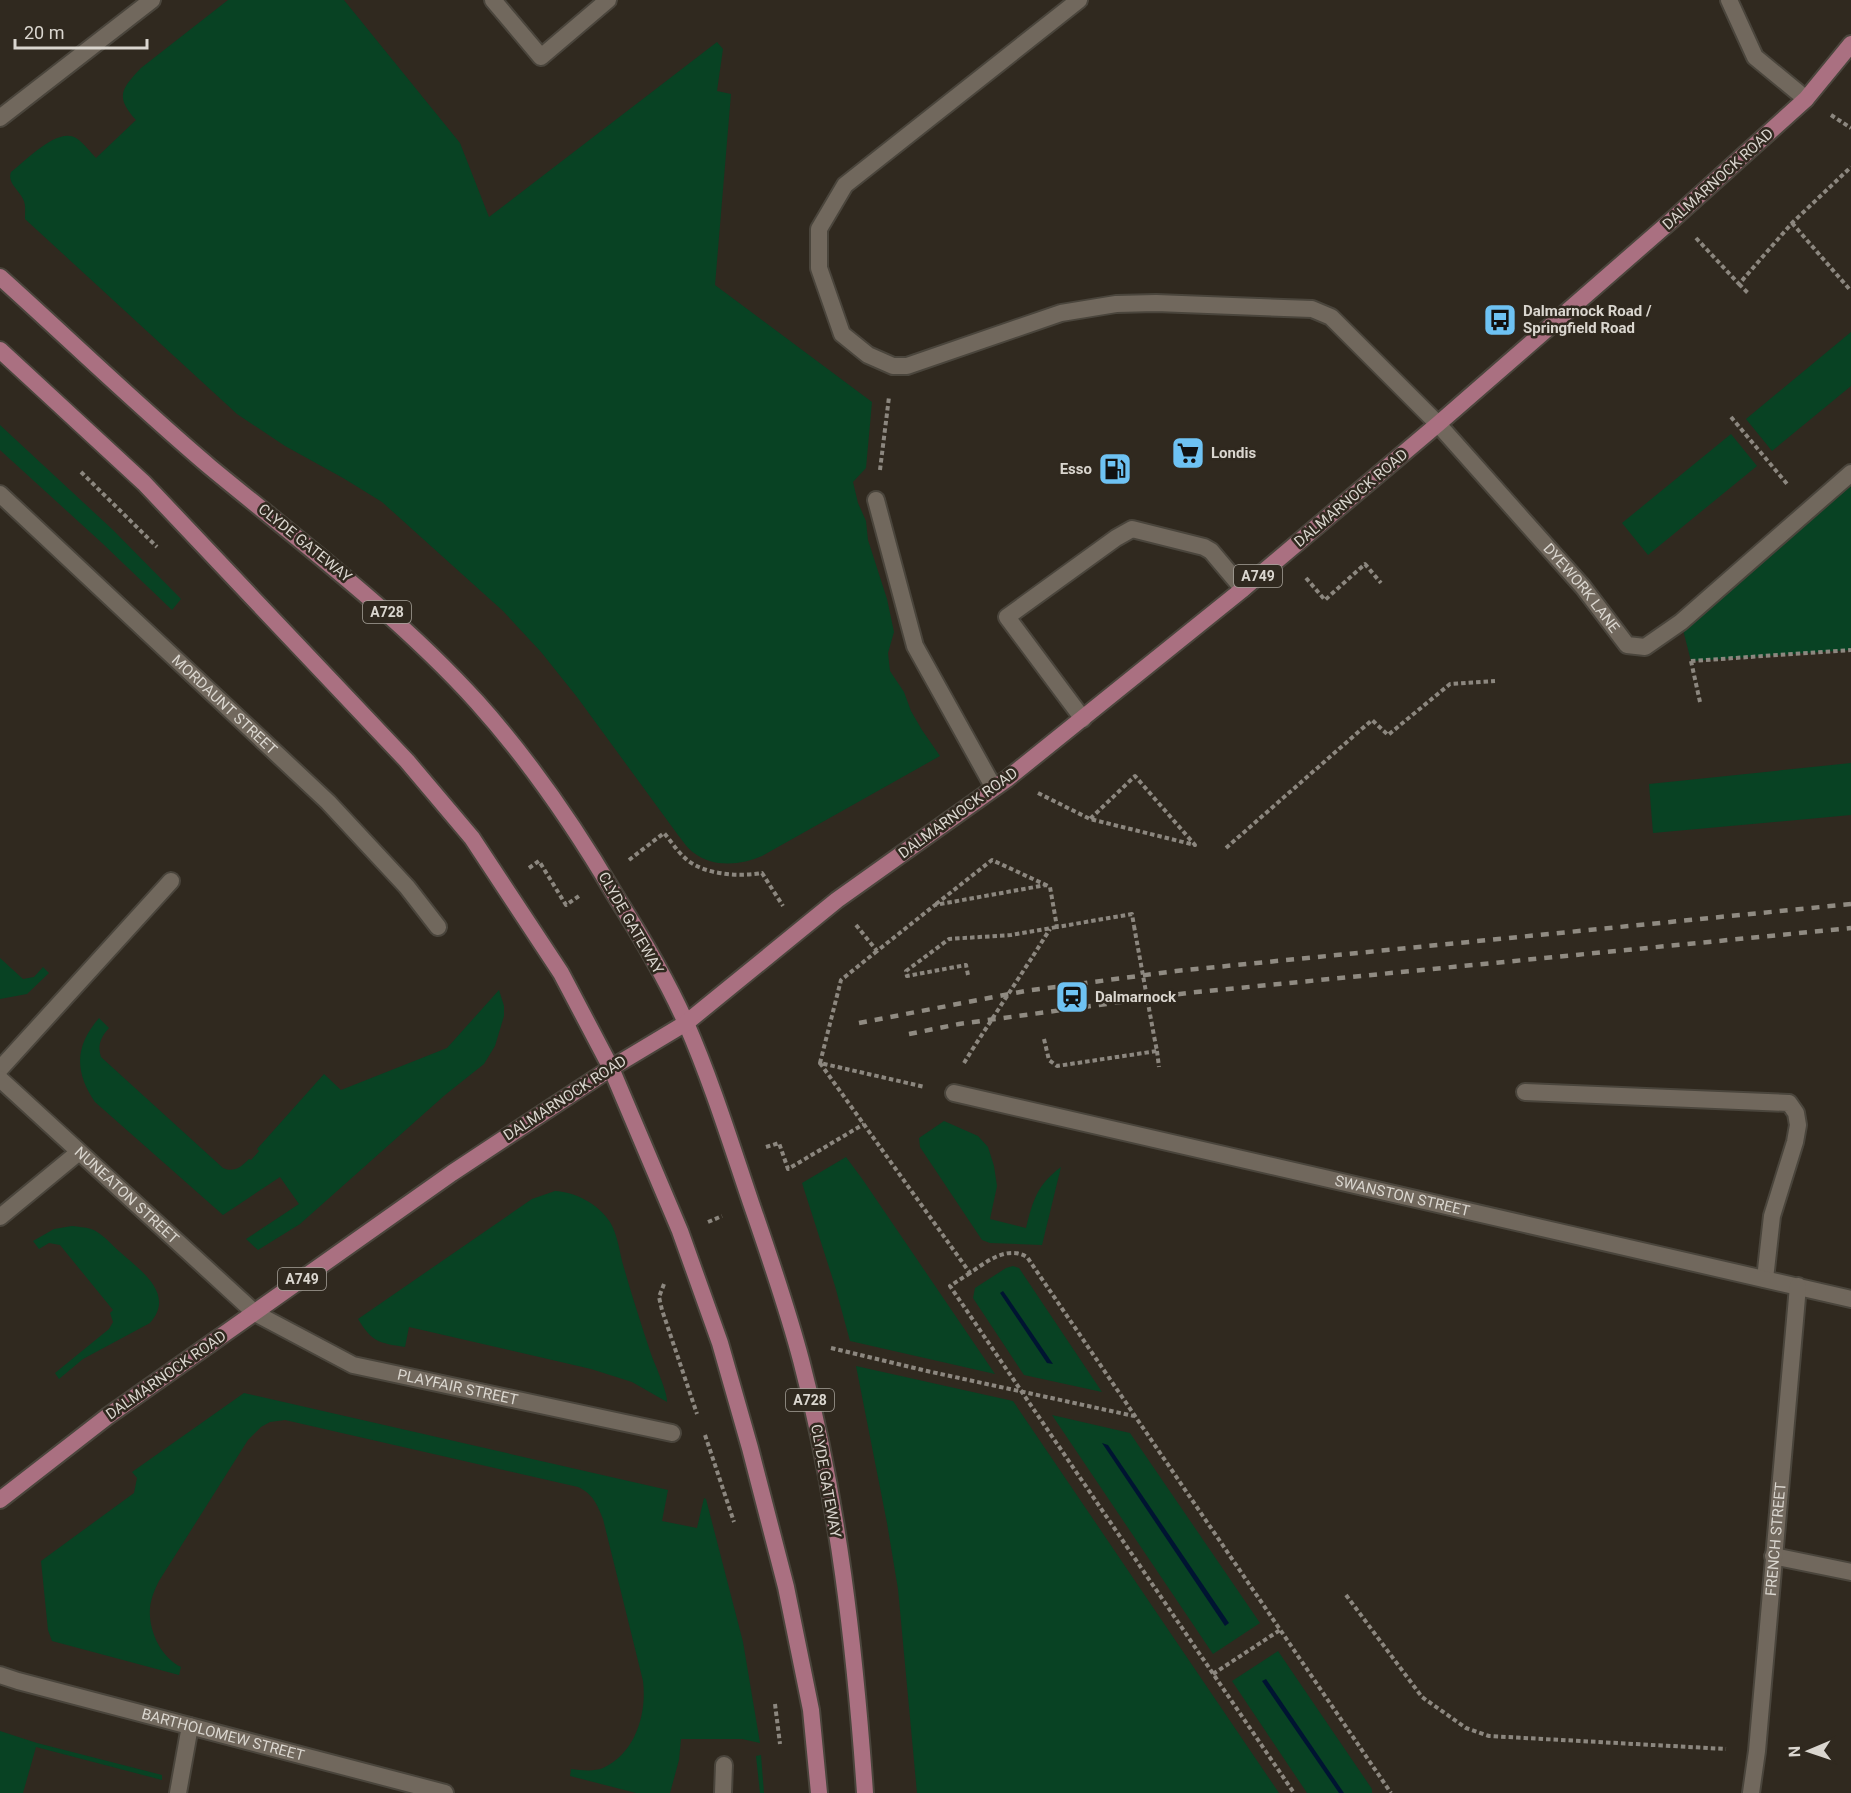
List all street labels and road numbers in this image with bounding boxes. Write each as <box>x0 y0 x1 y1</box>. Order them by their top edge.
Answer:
street label: DALMARNOCK ROAD <box>1659 125 1777 233</box>
street label: DALMARNOCK ROAD <box>1291 445 1411 551</box>
street label: CLYDE GATEWAY <box>255 500 355 586</box>
street label: DYEWORK LANE <box>1539 540 1624 637</box>
road number: A749 <box>1234 565 1282 587</box>
road number: A728 <box>363 601 411 623</box>
street label: MORDAUNT STREET <box>168 651 281 759</box>
street label: DALMARNOCK ROAD <box>895 764 1021 862</box>
street label: CLYDE GATEWAY <box>594 869 668 977</box>
street label: DALMARNOCK ROAD <box>500 1052 630 1144</box>
street label: NUNEATON STREET <box>71 1143 183 1248</box>
street label: SWANSTON STREET <box>1333 1172 1472 1220</box>
road number: A749 <box>278 1268 326 1290</box>
street label: DALMARNOCK ROAD <box>102 1327 230 1423</box>
street label: PLAYFAIR STREET <box>396 1366 520 1409</box>
road number: A728 <box>786 1389 834 1411</box>
street label: CLYDE GATEWAY <box>807 1423 845 1539</box>
street label: FRENCH STREET <box>1762 1482 1790 1597</box>
street label: BARTHOLOMEW STREET <box>140 1705 307 1765</box>

